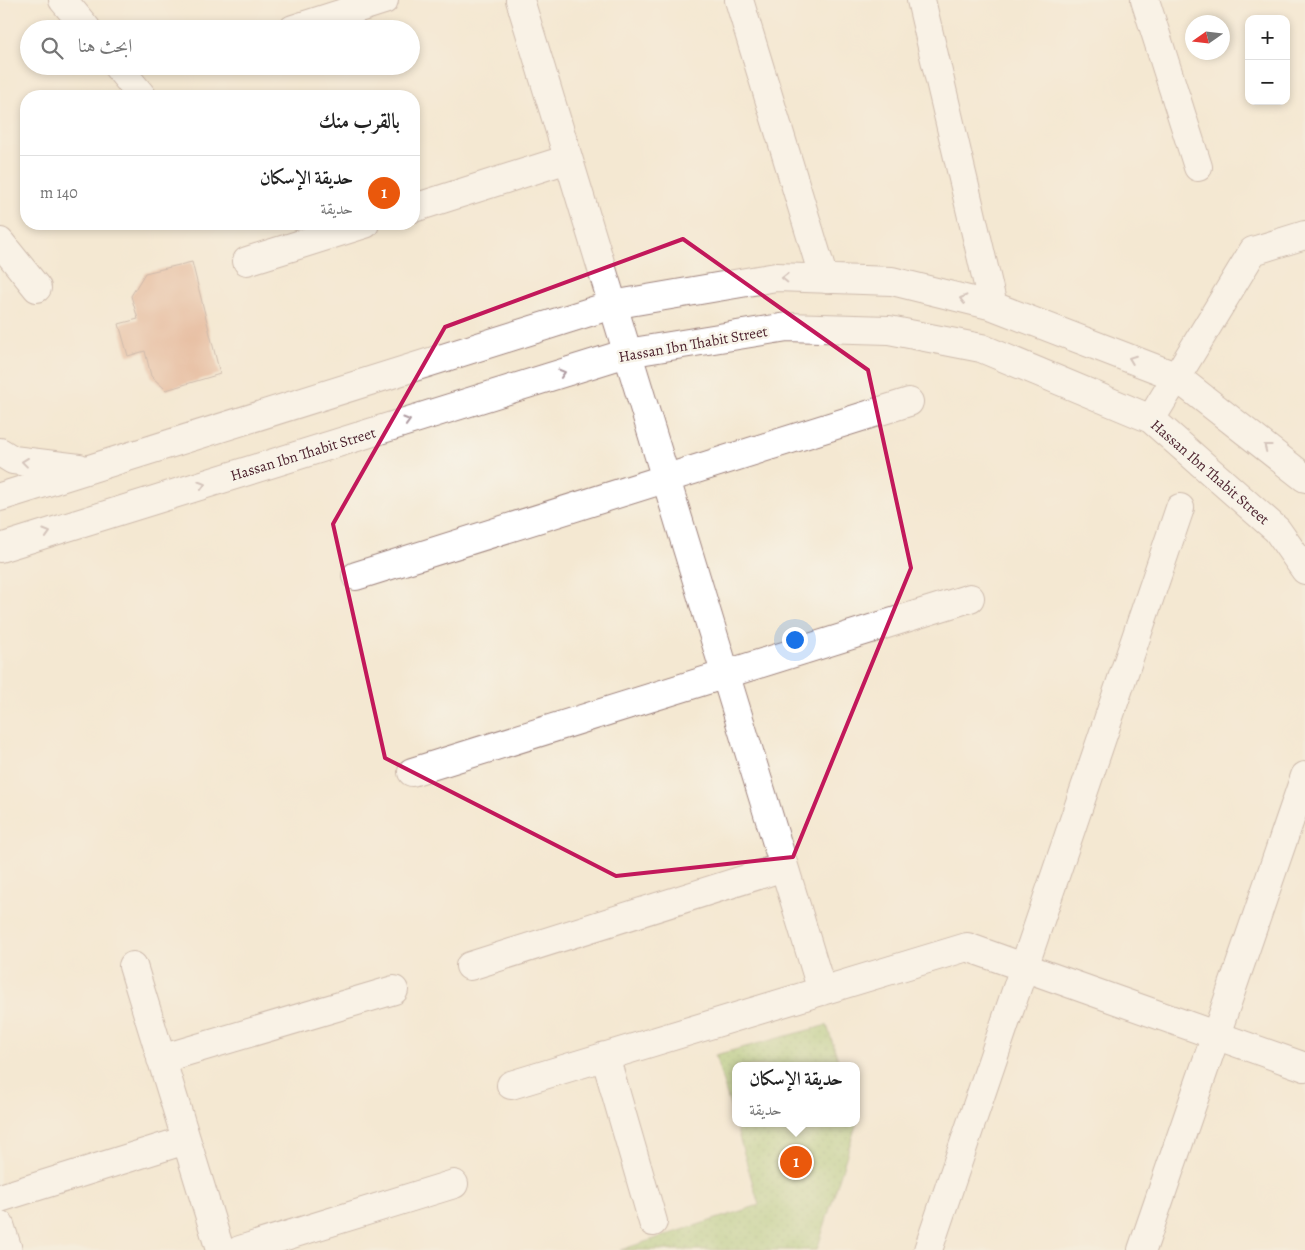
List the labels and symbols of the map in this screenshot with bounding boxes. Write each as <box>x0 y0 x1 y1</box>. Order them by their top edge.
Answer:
north arrow <box>1185 15 1230 60</box>
one-way arrow <box>781 272 789 283</box>
one-way arrow <box>958 294 967 305</box>
street label: Hassan Ibn Thabit Street <box>617 321 769 367</box>
one-way arrow <box>1128 355 1137 365</box>
one-way arrow <box>558 369 566 379</box>
street label: Hassan Ibn Thabit Street <box>1146 415 1274 529</box>
one-way arrow <box>402 417 411 427</box>
street label: Hassan Ibn Thabit Street <box>228 422 378 486</box>
one-way arrow <box>1264 445 1273 453</box>
one-way arrow <box>21 457 29 468</box>
one-way arrow <box>197 481 205 491</box>
one-way arrow <box>42 529 50 539</box>
your location <box>782 627 808 653</box>
pin: 1 <box>780 1143 812 1181</box>

